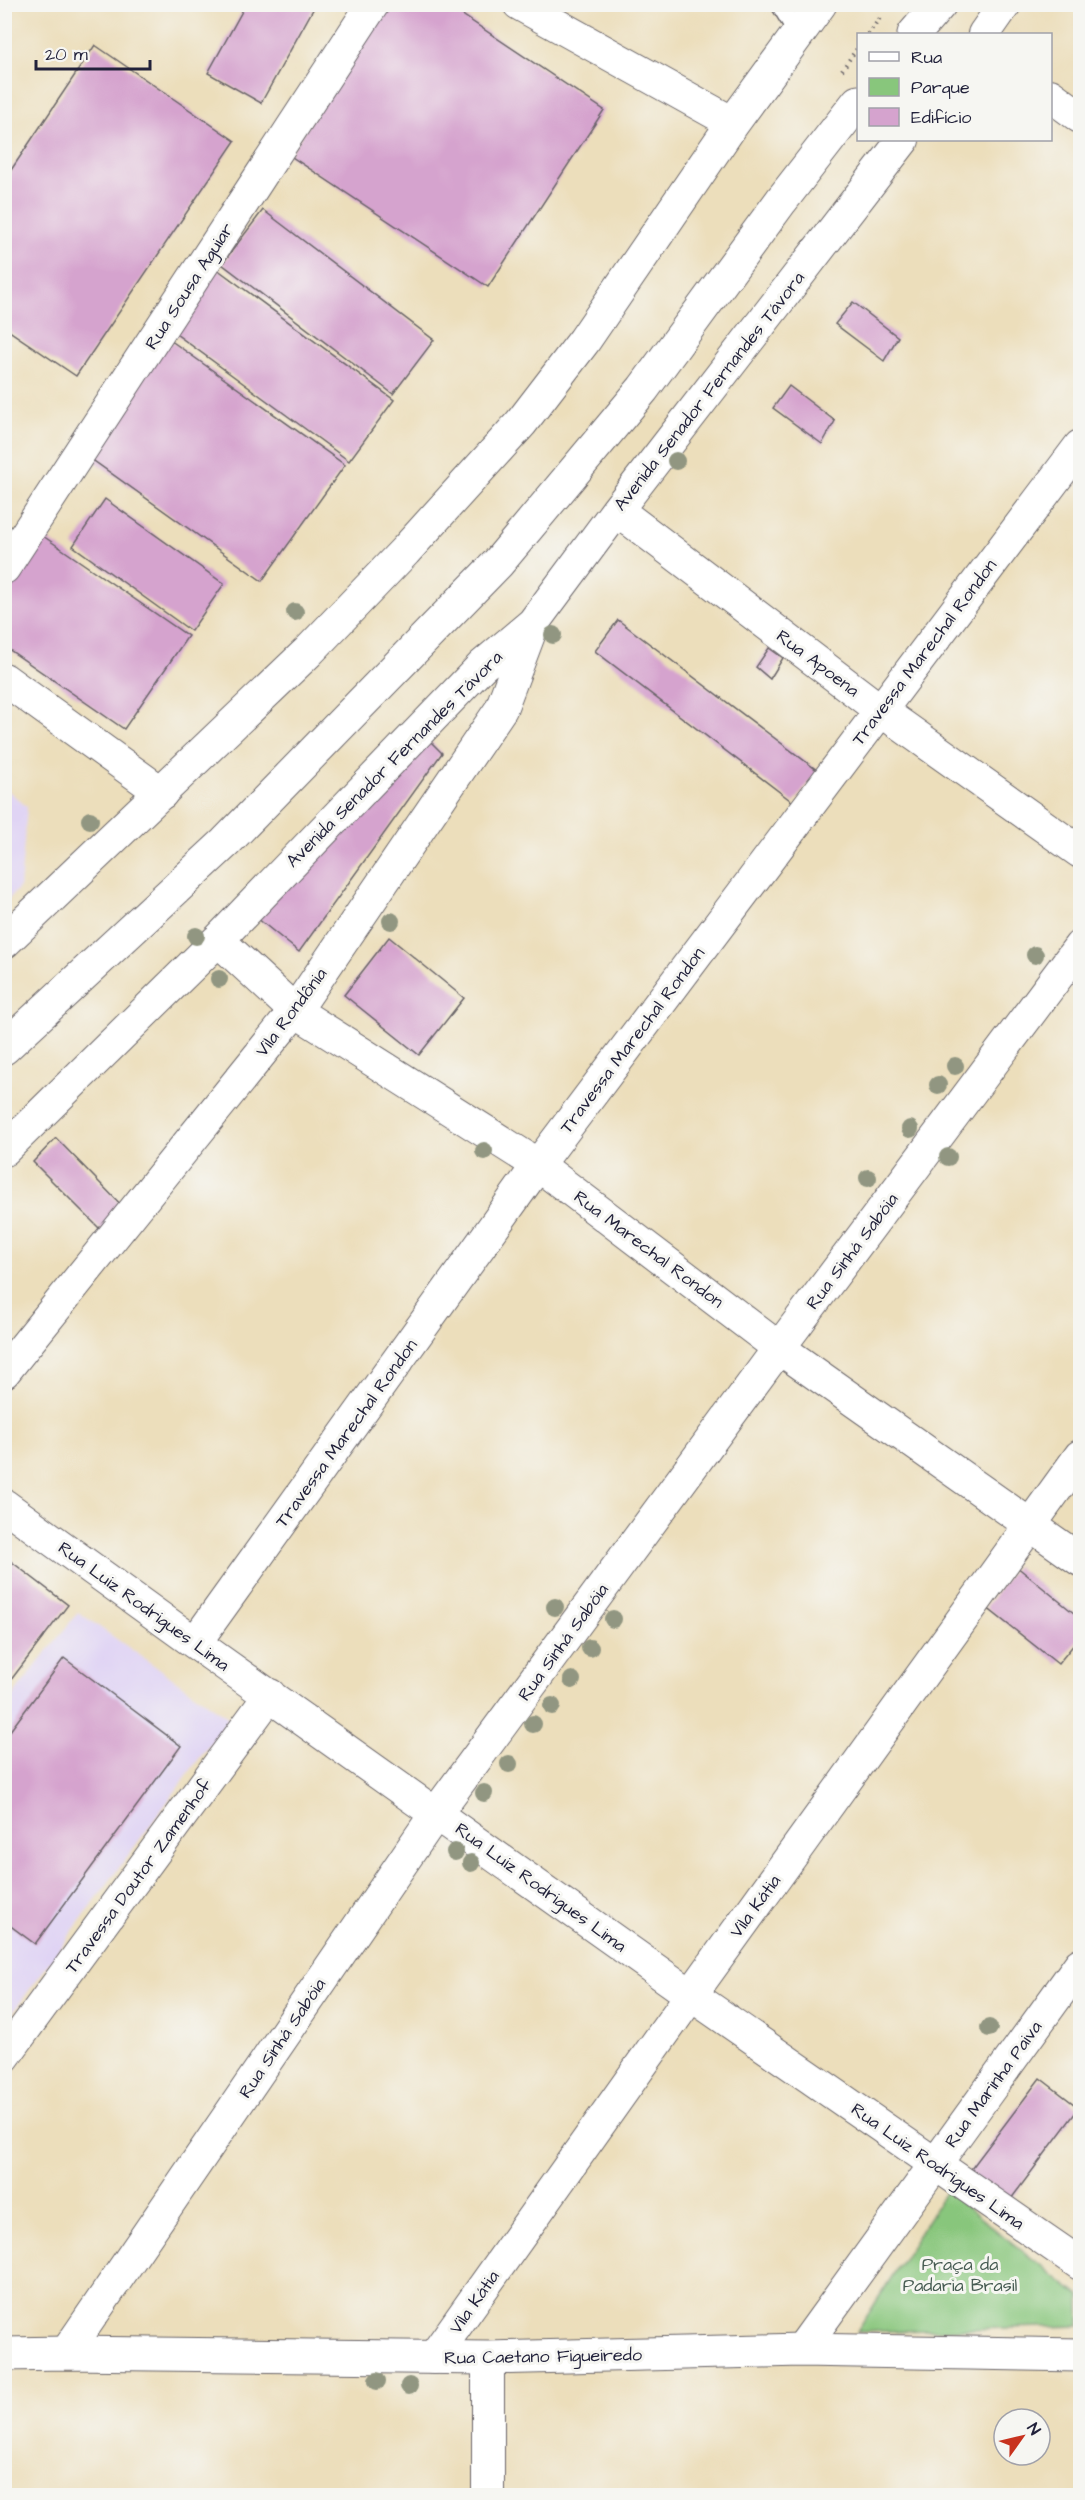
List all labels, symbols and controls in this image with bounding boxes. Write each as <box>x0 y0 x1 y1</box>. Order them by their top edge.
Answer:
scale bar <box>36 33 150 71</box>
legend <box>857 33 1052 141</box>
text: 20 m <box>45 42 88 67</box>
text: Rua <box>911 45 942 70</box>
text: Parque <box>911 75 970 100</box>
text: Edifício <box>911 105 971 130</box>
street label: Rua Sousa Aguiar <box>139 218 241 355</box>
street label: Avenida Senador Fernandes Távora <box>608 266 811 516</box>
street label: Travessa Marechal Rondon <box>846 554 1003 751</box>
street label: Rua Apoena <box>771 624 864 703</box>
street label: Avenida Senador Fernandes Távora <box>280 645 508 873</box>
street label: Travessa Marechal Rondon <box>554 942 711 1139</box>
street label: Vila Rondônia <box>250 963 333 1062</box>
street label: Rua Marechal Rondon <box>569 1185 729 1314</box>
street label: Rua Sinhá Sabóia <box>800 1188 904 1315</box>
street label: Travessa Marechal Rondon <box>269 1334 423 1533</box>
street label: Rua Luiz Rodrigues Lima <box>52 1536 235 1678</box>
street label: Rua Sinhá Sabóia <box>512 1578 615 1706</box>
street label: Travessa Doutor Zamenhof <box>59 1774 218 1979</box>
street label: Rua Luiz Rodrigues Lima <box>449 1817 632 1959</box>
street label: Vila Kátia <box>724 1870 787 1943</box>
street label: Rua Sinhá Sabóia <box>233 1973 332 2103</box>
street label: Rua Marinha Paiva <box>939 2016 1048 2153</box>
street label: Rua Luiz Rodrigues Lima <box>845 2097 1029 2237</box>
park label: Praça da Padaria Brasil <box>903 2252 1017 2298</box>
street label: Vila Kátia <box>443 2265 505 2339</box>
street label: Rua Caetano Figueiredo <box>444 2342 642 2372</box>
north arrow <box>992 2407 1052 2467</box>
text: N <box>1022 2419 1046 2439</box>

